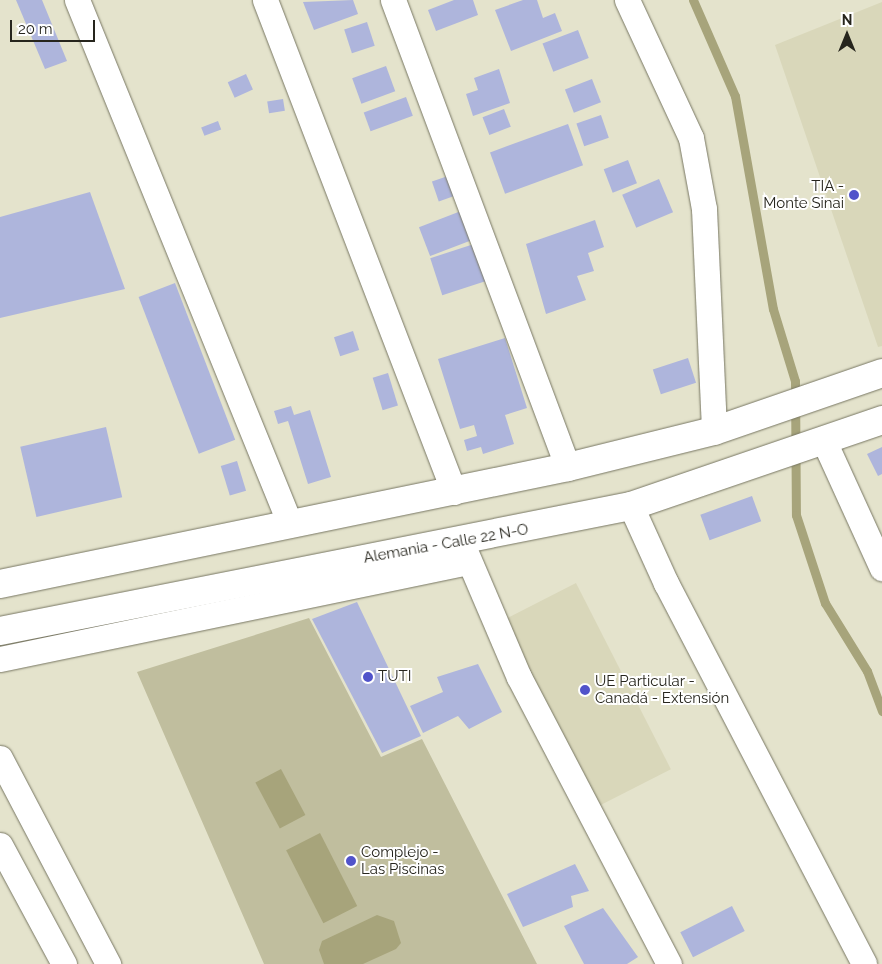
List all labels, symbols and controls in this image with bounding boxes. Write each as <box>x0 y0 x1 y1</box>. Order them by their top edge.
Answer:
scale bar <box>12 10 98 42</box>
north arrow <box>822 10 872 60</box>
text: N <box>842 12 852 28</box>
text: 20 m <box>18 20 53 38</box>
place label: TIA - Monte Sinai <box>763 177 844 212</box>
marker: TIA - Monte Sinai <box>848 189 860 201</box>
street label: Alemania - Calle 22 N-O <box>362 521 530 567</box>
place label: TUTI <box>378 668 411 686</box>
marker: TUTI <box>362 671 374 683</box>
place label: UE Particular - Canadá - Extensión <box>595 672 729 707</box>
marker: UE Particular - Canadá - Extensión <box>579 684 591 696</box>
place label: Complejo - Las Piscinas <box>361 843 445 878</box>
marker: Complejo - Las Piscinas <box>345 855 357 867</box>

